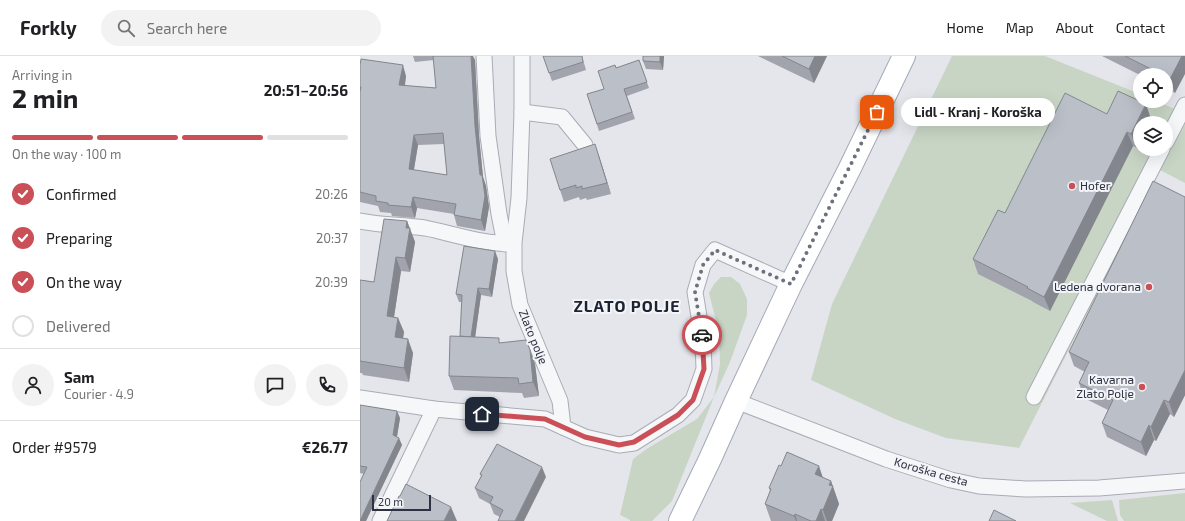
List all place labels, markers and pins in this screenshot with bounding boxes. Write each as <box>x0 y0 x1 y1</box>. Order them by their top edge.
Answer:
pin <box>860 95 894 129</box>
callout: Lidl - Kranj - Koroška <box>901 98 1055 126</box>
place label: Hofer <box>1080 178 1111 192</box>
marker: Hofer <box>1067 181 1077 191</box>
place label: Ledena dvorana <box>1054 279 1141 293</box>
marker: Ledena dvorana <box>1144 282 1154 292</box>
place label: Kavarna Zlato Polje <box>1076 372 1134 401</box>
marker: Kavarna Zlato Polje <box>1137 382 1147 392</box>
pin <box>465 397 499 431</box>

